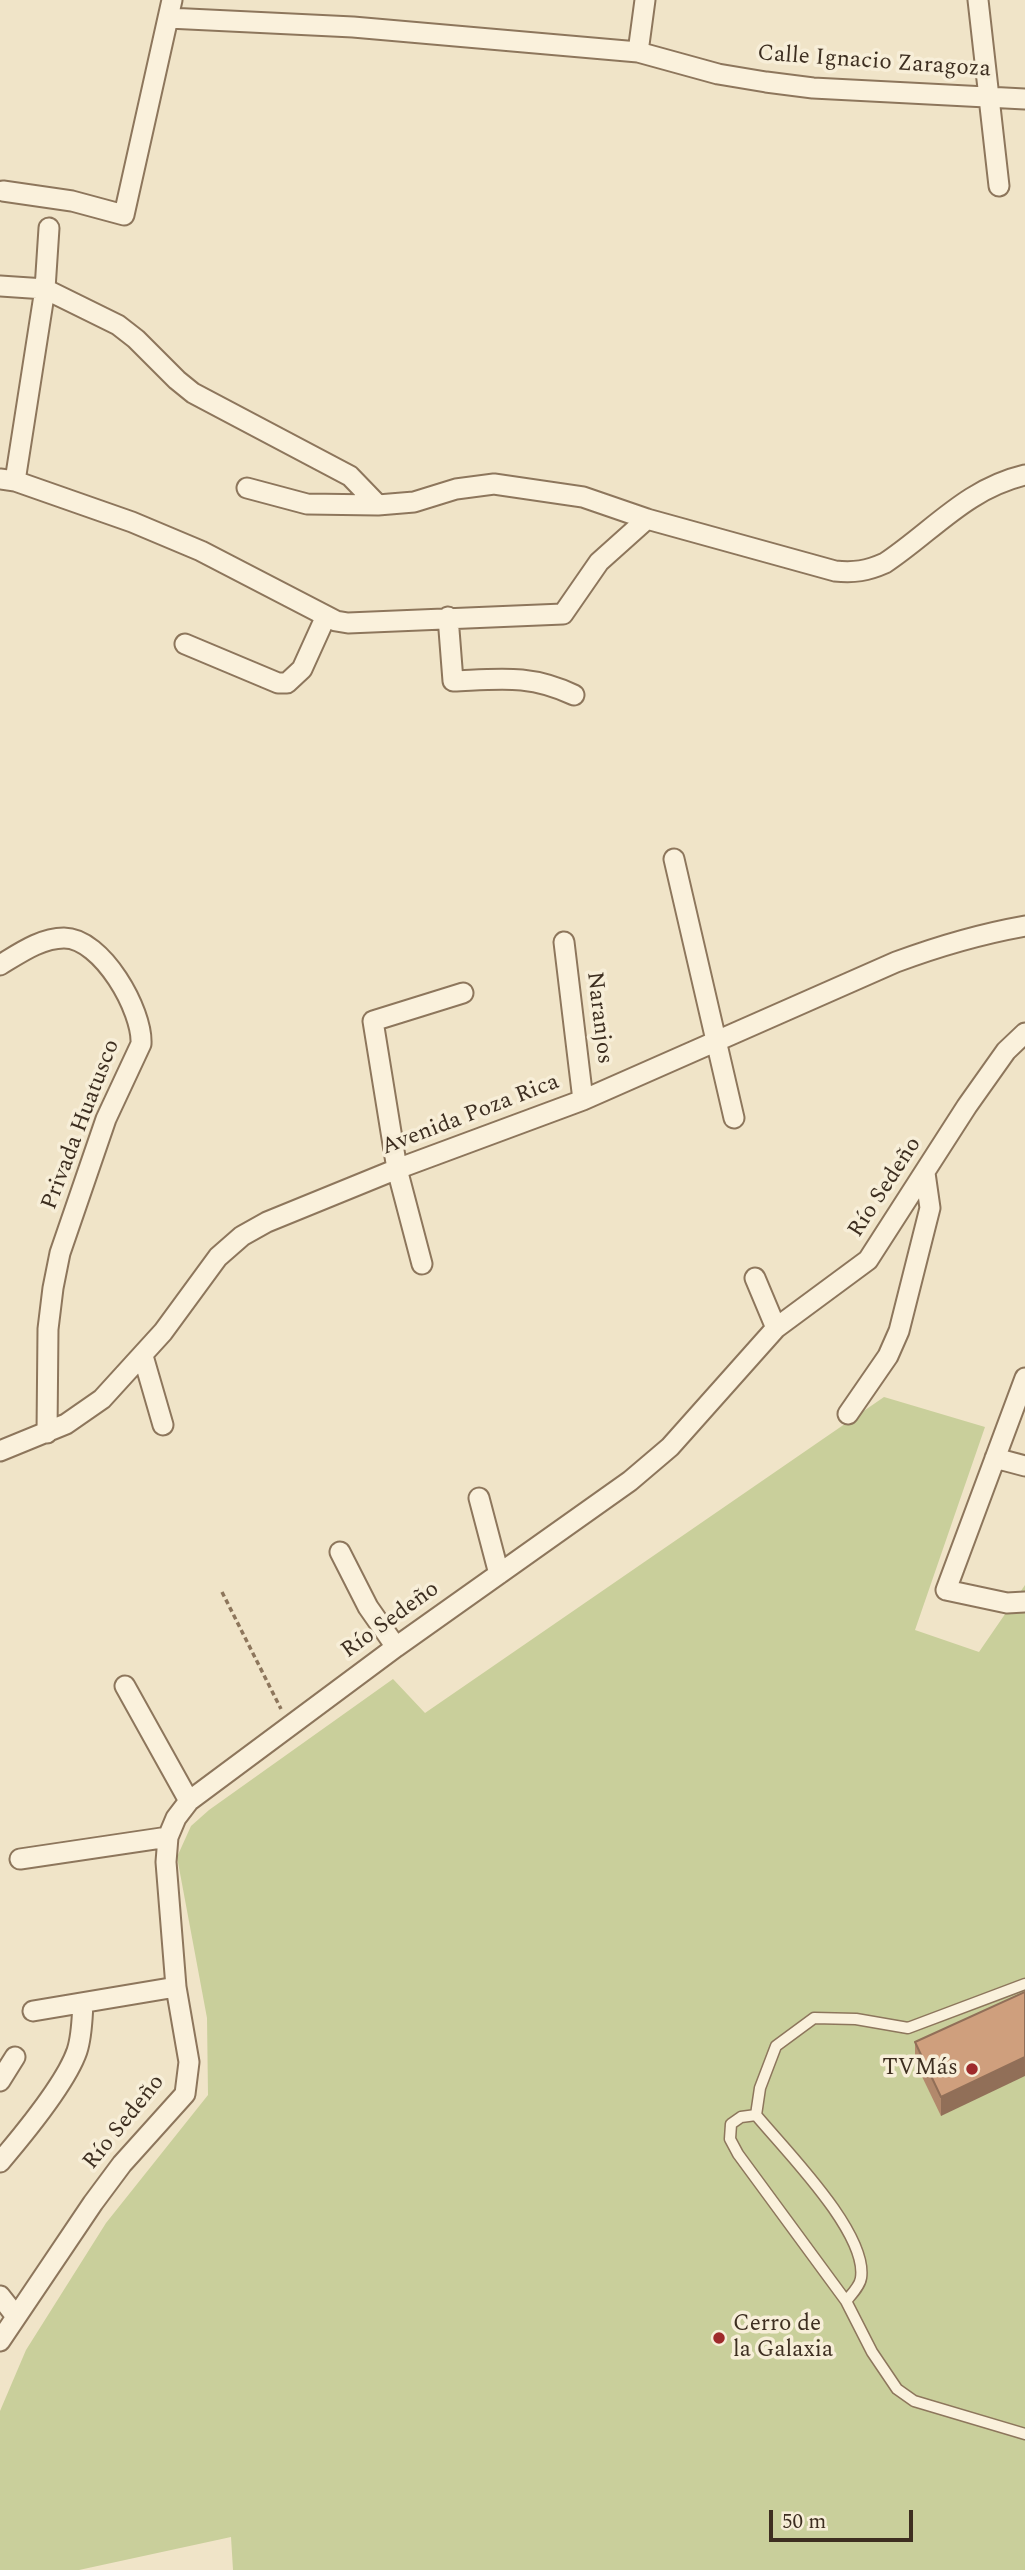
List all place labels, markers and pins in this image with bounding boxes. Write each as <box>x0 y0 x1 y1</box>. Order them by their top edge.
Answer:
place label: TVMás <box>882 2055 958 2083</box>
marker: TVMás <box>964 2061 980 2077</box>
place label: Cerro de la Galaxia <box>733 2311 833 2365</box>
marker: Cerro de la Galaxia <box>711 2330 727 2346</box>

